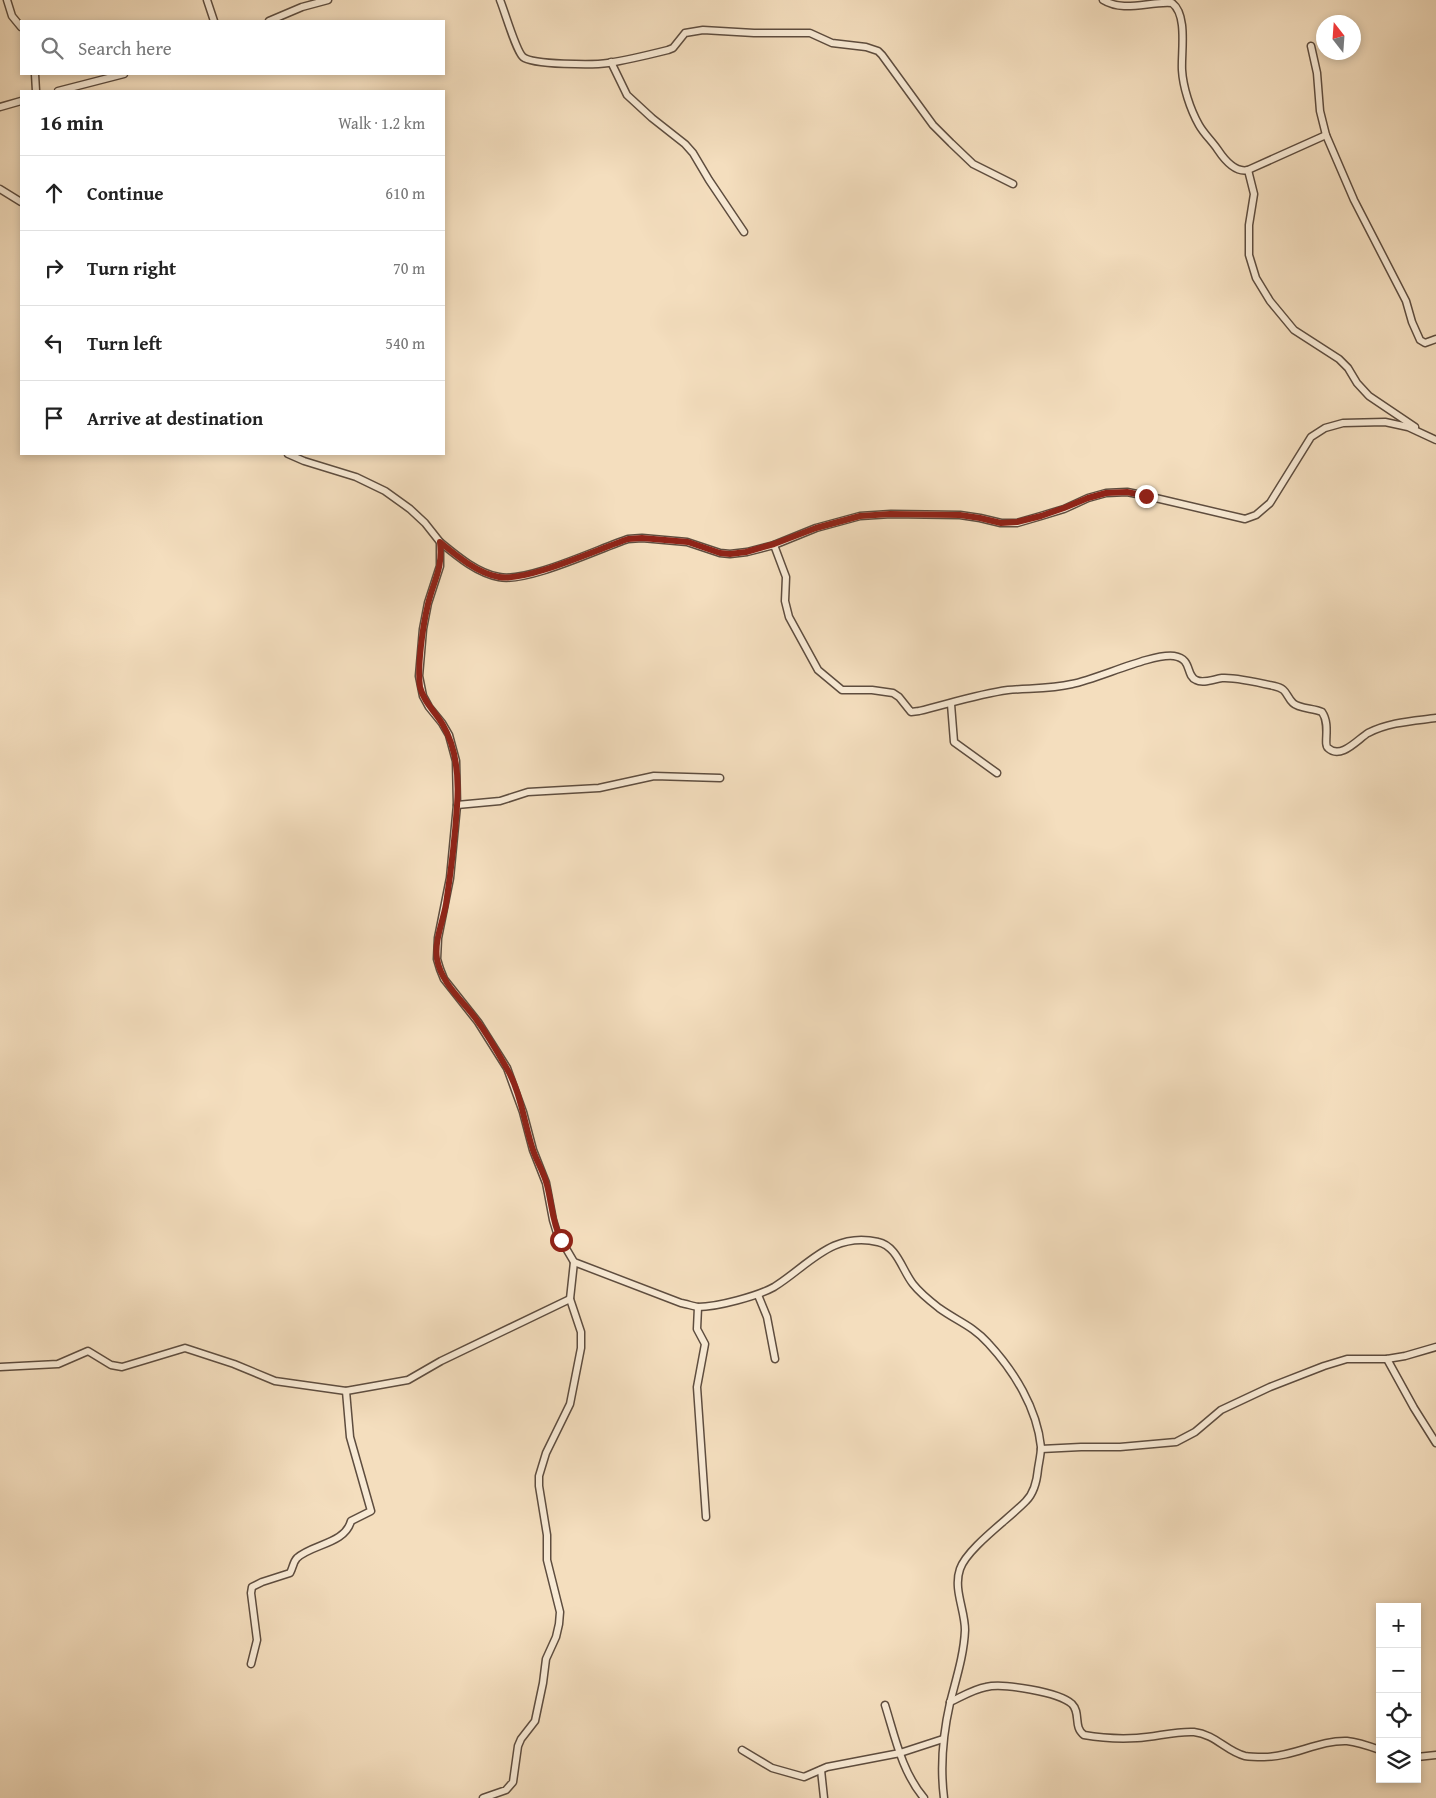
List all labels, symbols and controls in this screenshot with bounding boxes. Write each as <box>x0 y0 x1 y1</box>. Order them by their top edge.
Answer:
north arrow <box>1316 15 1361 60</box>
search box <box>20 20 445 75</box>
icon: search <box>38 34 66 62</box>
text: Search here <box>78 34 172 62</box>
text: 16 min <box>40 107 103 138</box>
text: Walk · 1.2 km <box>338 111 425 135</box>
icon: ahead <box>40 179 68 207</box>
text: Continue <box>87 179 164 207</box>
text: 610 m <box>385 181 425 205</box>
icon: right <box>40 254 68 282</box>
text: Turn right <box>87 254 176 282</box>
text: 70 m <box>393 256 425 280</box>
icon: left <box>40 329 68 357</box>
text: Turn left <box>87 329 162 357</box>
text: 540 m <box>385 331 425 355</box>
icon: arrive <box>40 404 68 432</box>
text: Arrive at destination <box>87 404 263 432</box>
route end <box>1135 485 1158 508</box>
route start <box>550 1229 573 1252</box>
map controls <box>1376 1603 1421 1783</box>
button: + <box>1376 1603 1421 1648</box>
button: − <box>1376 1648 1421 1693</box>
button: locate <box>1376 1693 1421 1738</box>
button: layers <box>1376 1738 1421 1783</box>

